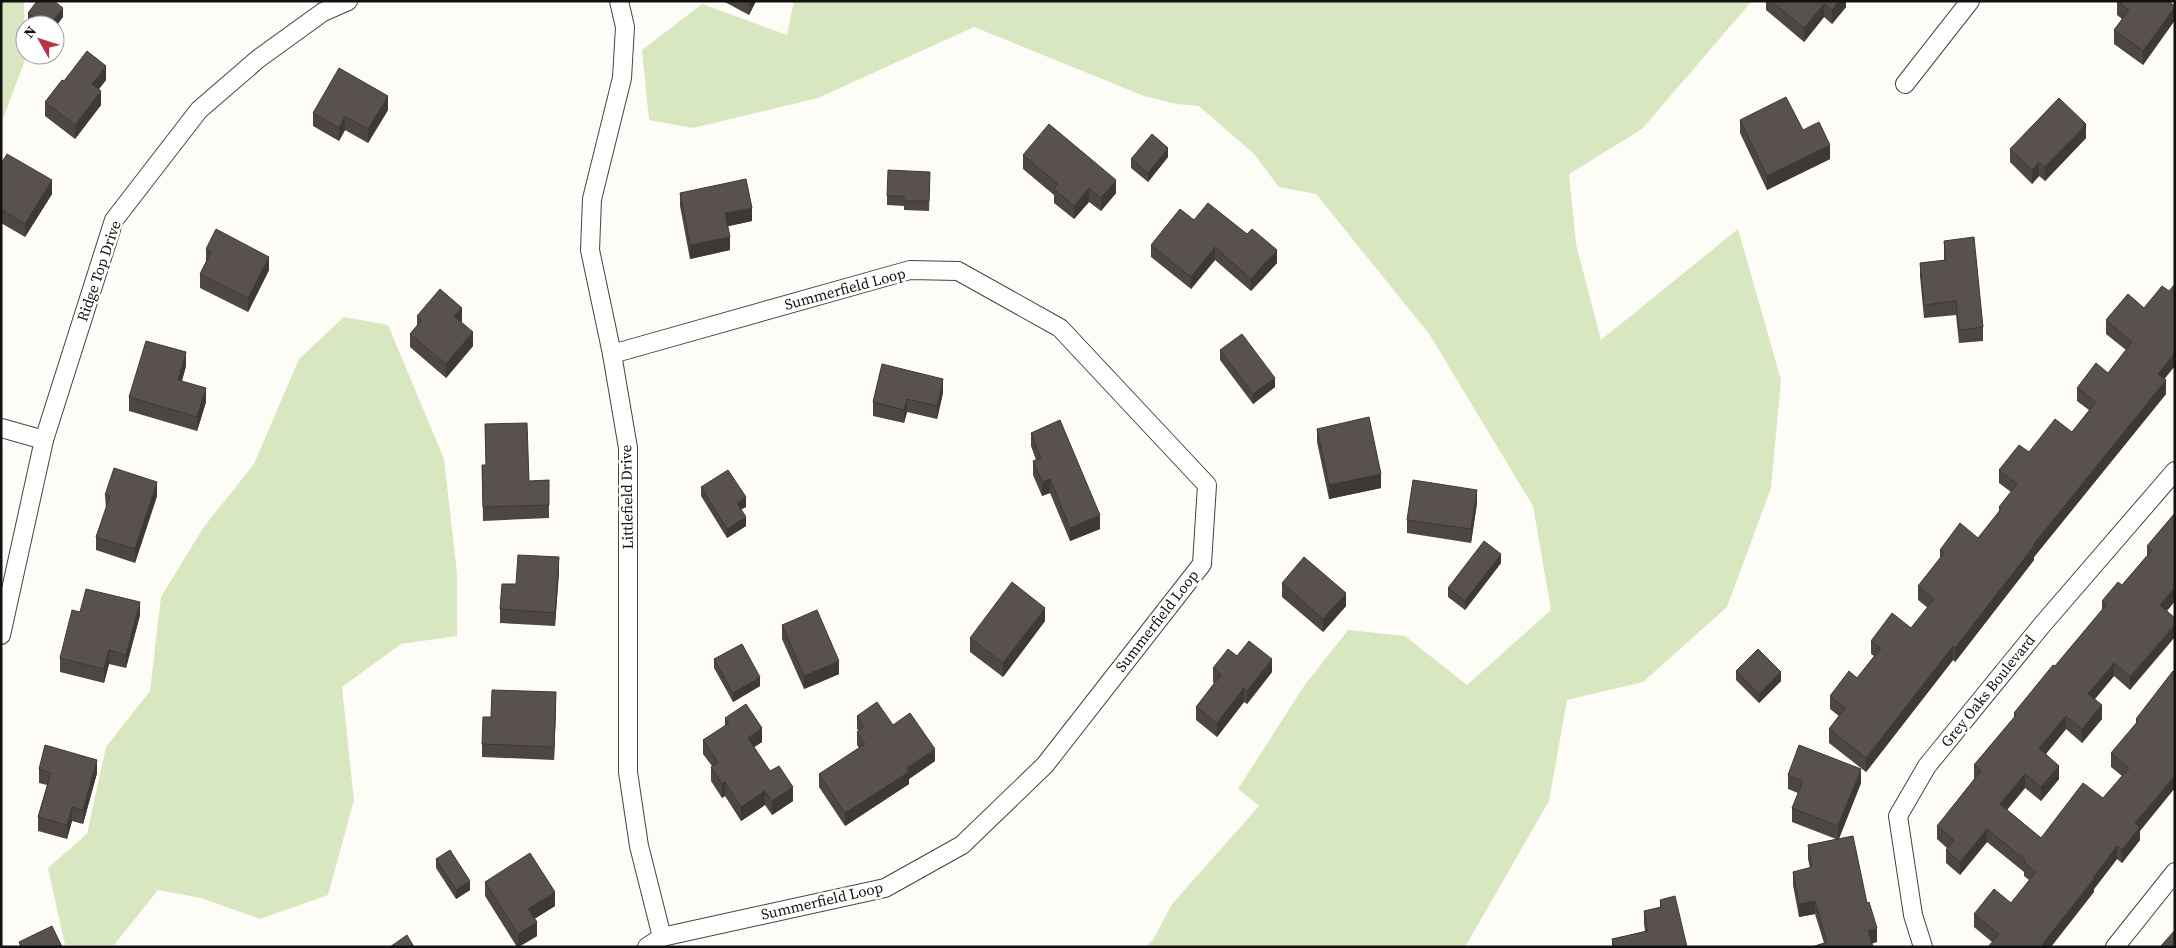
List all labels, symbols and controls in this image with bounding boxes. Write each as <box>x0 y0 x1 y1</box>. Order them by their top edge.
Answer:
north arrow <box>15 15 65 65</box>
text: N <box>19 22 41 42</box>
street label: Ridge Top Drive <box>71 217 126 324</box>
street label: Summerfield Loop <box>782 262 908 315</box>
street label: Littlefield Drive <box>615 444 638 549</box>
street label: Summerfield Loop <box>1110 565 1203 676</box>
street label: Grey Oaks Boulevard <box>1936 630 2040 751</box>
street label: Summerfield Loop <box>759 876 885 925</box>

